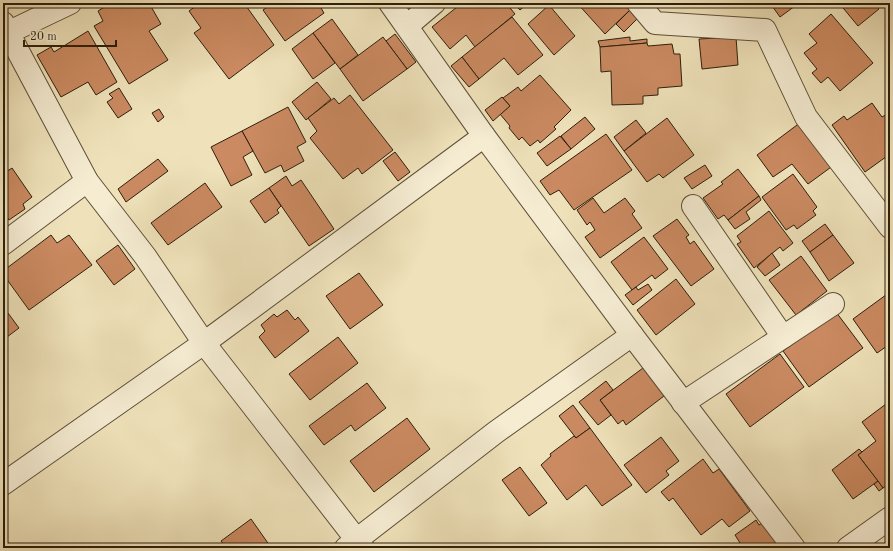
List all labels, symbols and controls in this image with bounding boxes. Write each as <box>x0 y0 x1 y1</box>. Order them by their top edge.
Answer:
scale bar <box>24 22 116 48</box>
text: 20 m <box>30 31 57 43</box>

